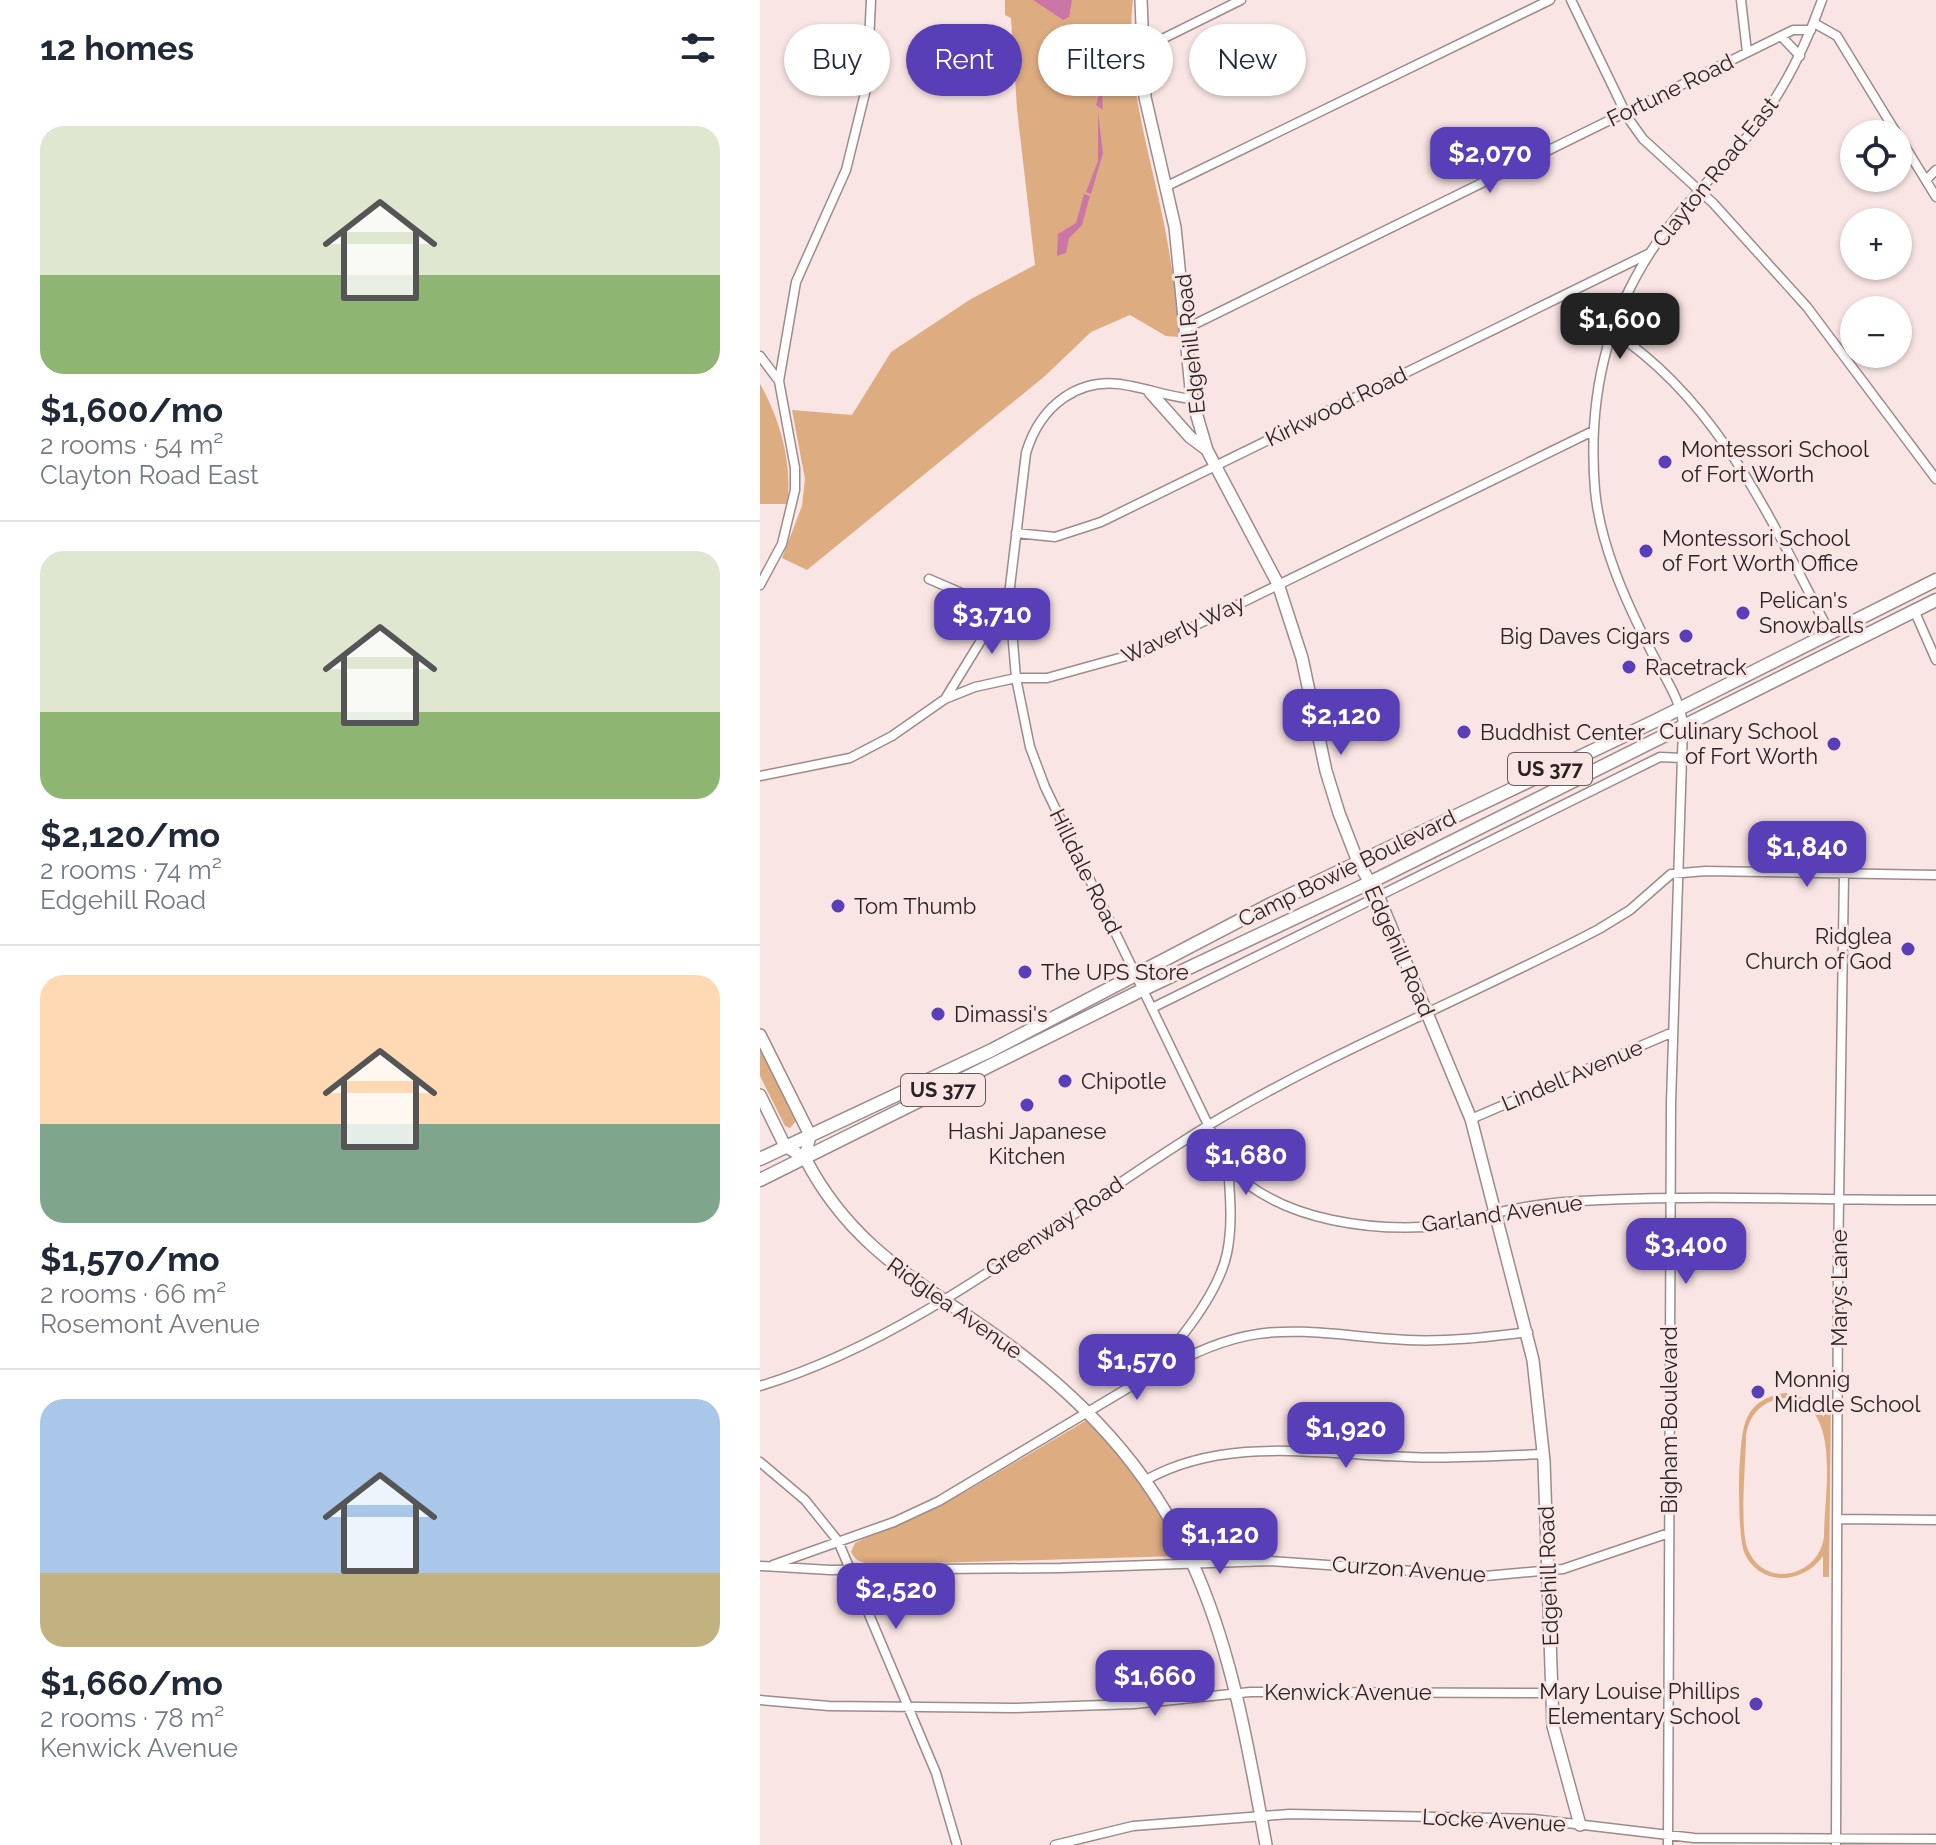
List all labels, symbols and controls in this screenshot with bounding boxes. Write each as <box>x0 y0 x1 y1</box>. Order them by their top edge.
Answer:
chip: Buy <box>784 24 890 96</box>
chip: Rent <box>906 24 1022 96</box>
chip: Filters <box>1038 24 1173 96</box>
chip: New <box>1189 24 1306 96</box>
icon: filters <box>676 26 720 70</box>
text: 12 homes <box>40 28 194 68</box>
street label: Fortune Road <box>1602 48 1738 132</box>
street label: Clayton Road East <box>1647 91 1784 252</box>
map controls <box>1840 120 1912 368</box>
button: locate <box>1840 120 1912 192</box>
pin: $2,070 <box>1425 127 1555 195</box>
text: $2,070 <box>1448 138 1532 168</box>
icon: home <box>308 178 452 322</box>
button: + <box>1840 208 1912 280</box>
street label: Edgehill Road <box>1170 273 1210 415</box>
pin: $1,600 <box>1555 293 1685 361</box>
button: − <box>1840 296 1912 368</box>
text: $1,600 <box>1578 304 1662 334</box>
street label: Kirkwood Road <box>1261 361 1411 451</box>
text: $1,600/mo <box>40 390 223 430</box>
text: 2 rooms · 54 m² <box>40 430 223 460</box>
place label: Montessori School of Fort Worth <box>1681 436 1869 487</box>
marker: Montessori School of Fort Worth <box>1656 453 1674 471</box>
text: Clayton Road East <box>40 460 259 490</box>
place label: Montessori School of Fort Worth Office <box>1662 525 1858 576</box>
marker: Montessori School of Fort Worth Office <box>1637 542 1655 560</box>
place label: Pelican's Snowballs <box>1759 587 1864 638</box>
pin: $3,710 <box>927 588 1057 656</box>
street label: Waverly Way <box>1117 589 1249 669</box>
text: $3,710 <box>952 599 1032 629</box>
icon: home <box>308 603 452 747</box>
marker: Pelican's Snowballs <box>1734 604 1752 622</box>
place label: Big Daves Cigars <box>1500 623 1670 649</box>
marker: Big Daves Cigars <box>1677 627 1695 645</box>
place label: Racetrack <box>1645 654 1747 680</box>
marker: Racetrack <box>1620 658 1638 676</box>
pin: $2,120 <box>1276 689 1406 757</box>
text: $2,120 <box>1301 700 1381 730</box>
place label: Culinary School of Fort Worth <box>1659 718 1818 769</box>
place label: Buddhist Center <box>1480 719 1645 745</box>
marker: Buddhist Center <box>1455 723 1473 741</box>
marker: Culinary School of Fort Worth <box>1825 735 1843 753</box>
road number: US 377 <box>1508 753 1592 785</box>
street label: Hilldale Road <box>1045 804 1127 938</box>
street label: Camp Bowie Boulevard <box>1234 804 1460 932</box>
text: $2,120/mo <box>40 815 220 855</box>
pin: $1,840 <box>1742 821 1872 889</box>
text: $1,840 <box>1766 832 1848 862</box>
text: 2 rooms · 74 m² <box>40 855 222 885</box>
street label: Edgehill Road <box>1360 882 1440 1020</box>
text: Edgehill Road <box>40 885 206 915</box>
place label: Tom Thumb <box>854 893 976 919</box>
marker: Tom Thumb <box>829 897 847 915</box>
place label: Ridglea Church of God <box>1745 923 1892 974</box>
marker: Ridglea Church of God <box>1899 940 1917 958</box>
place label: The UPS Store <box>1041 959 1189 985</box>
marker: The UPS Store <box>1016 963 1034 981</box>
place label: Dimassi's <box>954 1001 1048 1027</box>
marker: Dimassi's <box>929 1005 947 1023</box>
icon: home <box>308 1027 452 1171</box>
street label: Lindell Avenue <box>1498 1034 1646 1116</box>
place label: Chipotle <box>1081 1068 1167 1094</box>
marker: Chipotle <box>1056 1072 1074 1090</box>
road number: US 377 <box>901 1074 985 1106</box>
marker: Hashi Japanese Kitchen <box>1018 1096 1036 1114</box>
place label: Hashi Japanese Kitchen <box>948 1118 1106 1169</box>
pin: $1,680 <box>1181 1129 1311 1197</box>
text: $1,680 <box>1205 1140 1287 1170</box>
street label: Greenway Road <box>980 1170 1128 1282</box>
street label: Garland Avenue <box>1420 1189 1584 1237</box>
pin: $3,400 <box>1621 1218 1751 1286</box>
text: $3,400 <box>1644 1229 1728 1259</box>
street label: Marys Lane <box>1826 1229 1852 1347</box>
text: $1,570/mo <box>40 1239 220 1279</box>
street label: Ridglea Avenue <box>882 1252 1028 1364</box>
text: 2 rooms · 66 m² <box>40 1279 226 1309</box>
text: Rosemont Avenue <box>40 1309 260 1339</box>
street label: Bigham Boulevard <box>1656 1326 1682 1514</box>
pin: $1,570 <box>1072 1334 1202 1402</box>
text: $1,570 <box>1097 1345 1177 1375</box>
place label: Monnig Middle School <box>1774 1366 1920 1417</box>
marker: Monnig Middle School <box>1749 1383 1767 1401</box>
pin: $1,920 <box>1281 1402 1411 1470</box>
text: $1,920 <box>1305 1413 1387 1443</box>
icon: home <box>308 1451 452 1595</box>
street label: Edgehill Road <box>1533 1505 1563 1647</box>
pin: $1,120 <box>1155 1508 1285 1576</box>
text: $1,120 <box>1181 1519 1259 1549</box>
street label: Curzon Avenue <box>1331 1551 1487 1587</box>
pin: $2,520 <box>831 1563 961 1631</box>
text: $2,520 <box>855 1574 937 1604</box>
pin: $1,660 <box>1090 1650 1220 1718</box>
text: $1,660 <box>1114 1661 1196 1691</box>
text: $1,660/mo <box>40 1663 223 1703</box>
place label: Mary Louise Phillips Elementary School <box>1539 1678 1740 1729</box>
street label: Kenwick Avenue <box>1264 1679 1432 1705</box>
marker: Mary Louise Phillips Elementary School <box>1747 1695 1765 1713</box>
text: 2 rooms · 78 m² <box>40 1703 224 1733</box>
text: Kenwick Avenue <box>40 1733 238 1763</box>
street label: Locke Avenue <box>1421 1803 1567 1837</box>

